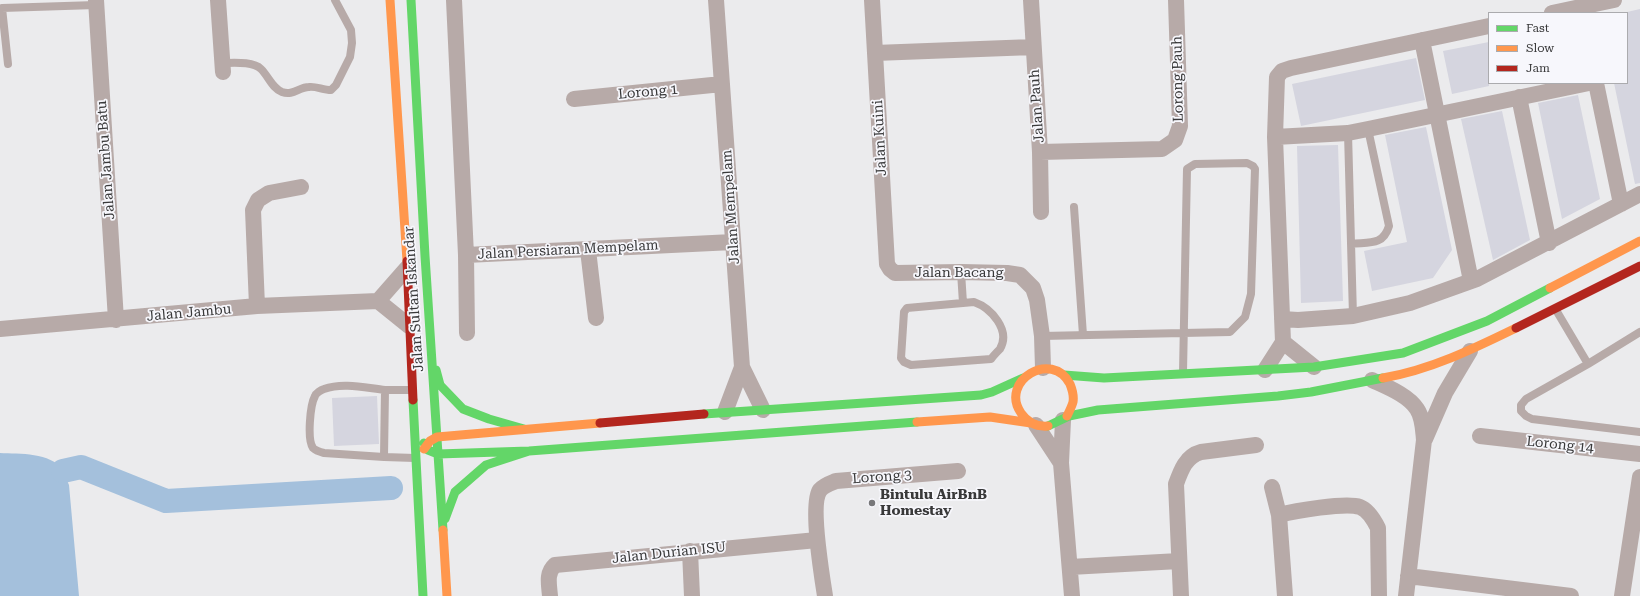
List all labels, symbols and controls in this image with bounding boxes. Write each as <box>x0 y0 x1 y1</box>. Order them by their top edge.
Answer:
legend <box>1488 12 1628 84</box>
text: Fast <box>1526 21 1549 35</box>
street label: Lorong Pauh <box>1169 36 1187 122</box>
text: Slow <box>1526 41 1554 55</box>
text: Jam <box>1526 61 1550 75</box>
street label: Jalan Pauh <box>1026 69 1048 143</box>
street label: Lorong 1 <box>617 81 679 103</box>
street label: Jalan Jambu Batu <box>93 100 119 220</box>
street label: Jalan Kuini <box>870 100 890 176</box>
street label: Jalan Mempelam <box>719 149 743 265</box>
street label: Jalan Sultan Iskandar <box>401 226 427 372</box>
street label: Jalan Persiaran Mempelam <box>477 237 659 263</box>
street label: Jalan Bacang <box>915 265 1003 281</box>
street label: Jalan Jambu <box>146 301 232 325</box>
street label: Lorong 14 <box>1525 433 1595 457</box>
street label: Lorong 3 <box>852 467 912 487</box>
place label: Bintulu AirBnB Homestay <box>880 487 987 520</box>
marker: Bintulu AirBnB Homestay <box>867 498 877 508</box>
street label: Jalan Durian ISU <box>611 539 727 567</box>

